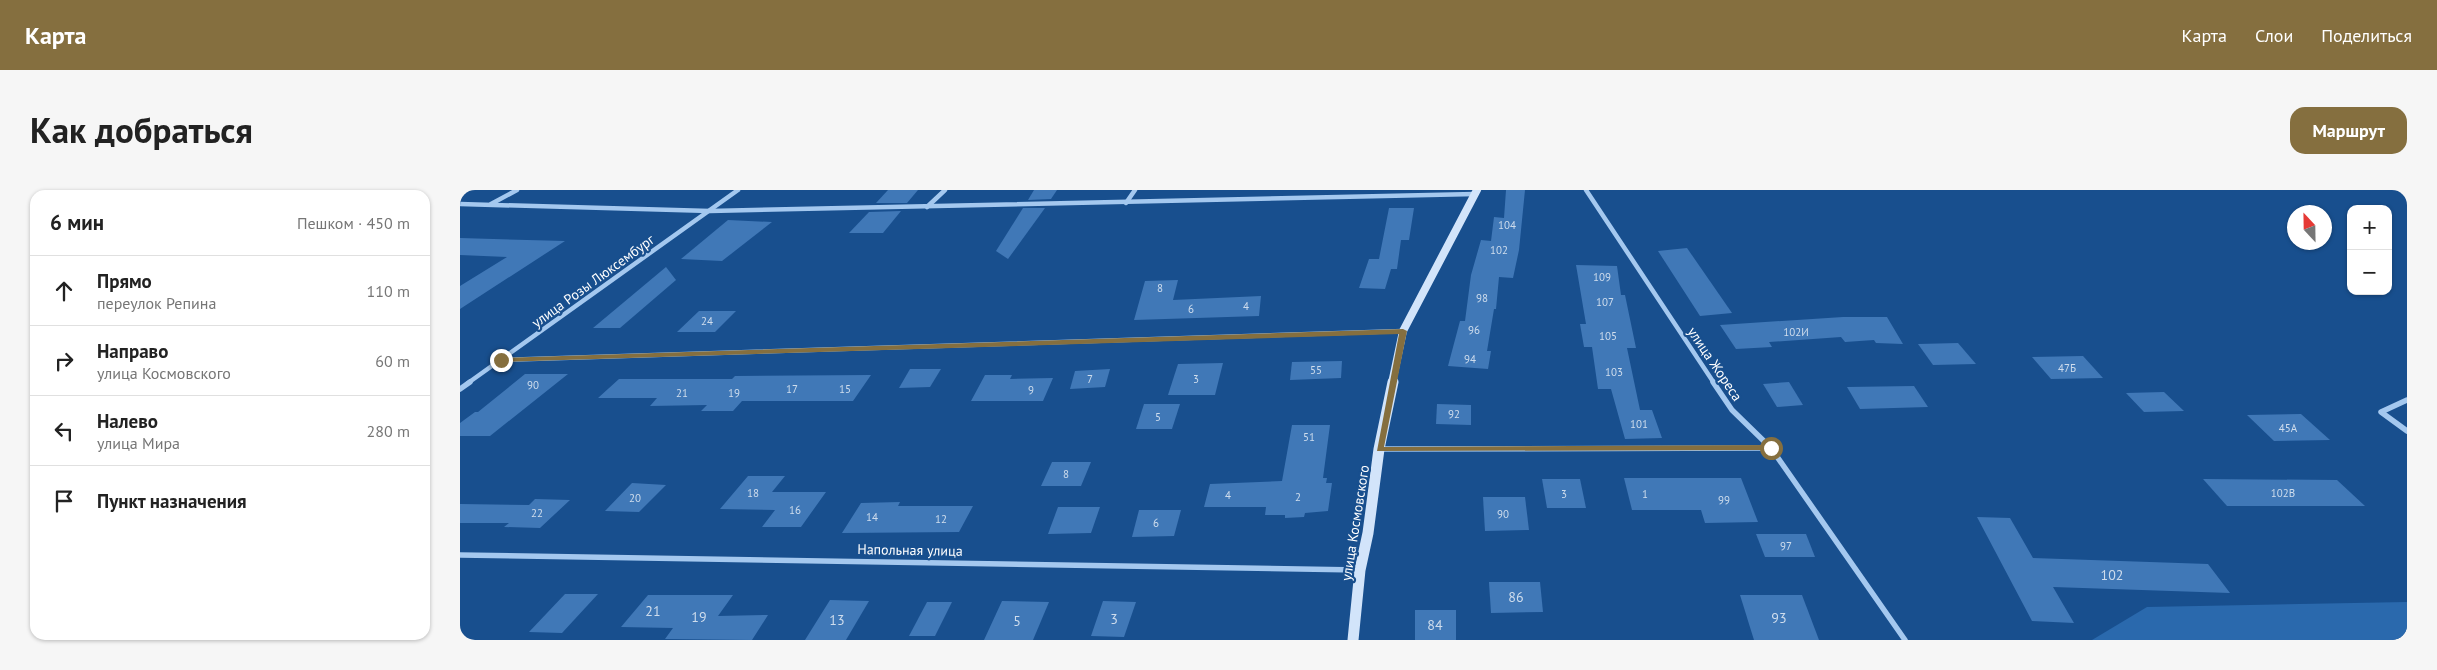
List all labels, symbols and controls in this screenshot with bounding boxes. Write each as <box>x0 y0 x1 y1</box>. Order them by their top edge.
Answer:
text: Карта <box>25 20 87 51</box>
text: Карта <box>2182 24 2227 47</box>
text: Слои <box>2255 24 2293 47</box>
text: Поделиться <box>2321 24 2412 47</box>
text: Как добраться <box>30 107 253 153</box>
button: Маршрут <box>2290 107 2407 154</box>
north arrow <box>2287 205 2332 250</box>
map controls <box>2347 205 2392 295</box>
button: + <box>2347 205 2392 250</box>
text: 6 мин <box>50 209 104 236</box>
text: Пешком · 450 m <box>297 213 410 233</box>
house number: 104 <box>1498 218 1516 232</box>
street label: улица Розы Люксембург <box>528 230 659 332</box>
house number: 102 <box>1490 243 1508 257</box>
button: − <box>2347 250 2392 295</box>
text: Прямо <box>97 269 152 293</box>
house number: 109 <box>1593 270 1611 284</box>
icon: ahead <box>50 277 78 305</box>
text: 110 m <box>367 281 410 301</box>
house number: 8 <box>1157 281 1163 295</box>
house number: 98 <box>1476 291 1488 305</box>
text: переулок Репина <box>97 293 216 313</box>
house number: 107 <box>1596 295 1614 309</box>
house number: 4 <box>1243 299 1249 313</box>
house number: 6 <box>1188 302 1194 316</box>
house number: 24 <box>701 314 713 328</box>
house number: 96 <box>1468 323 1480 337</box>
street label: улица Жореса <box>1684 324 1746 404</box>
house number: 102И <box>1783 325 1809 339</box>
house number: 105 <box>1599 329 1617 343</box>
text: Направо <box>97 339 168 363</box>
icon: right <box>50 347 78 375</box>
route end <box>490 349 513 372</box>
text: 60 m <box>375 351 410 371</box>
house number: 94 <box>1464 352 1476 366</box>
house number: 47Б <box>2058 361 2076 375</box>
text: улица Космовского <box>97 363 231 383</box>
house number: 55 <box>1310 363 1322 377</box>
house number: 103 <box>1605 365 1623 379</box>
house number: 7 <box>1087 372 1093 386</box>
house number: 3 <box>1193 372 1199 386</box>
house number: 90 <box>527 378 539 392</box>
house number: 17 <box>786 382 798 396</box>
house number: 15 <box>839 382 851 396</box>
house number: 9 <box>1028 383 1034 397</box>
house number: 21 <box>676 386 688 400</box>
house number: 19 <box>728 386 740 400</box>
house number: 92 <box>1448 407 1460 421</box>
text: Налево <box>97 409 158 433</box>
house number: 5 <box>1155 410 1161 424</box>
icon: left <box>50 417 78 445</box>
house number: 101 <box>1630 417 1648 431</box>
text: 280 m <box>367 421 410 441</box>
house number: 45А <box>2279 421 2298 435</box>
house number: 51 <box>1303 430 1315 444</box>
text: улица Мира <box>97 433 180 453</box>
route start <box>1760 437 1783 460</box>
street label: улица Космовского <box>1337 464 1373 582</box>
house number: 8 <box>1063 467 1069 481</box>
house number: 18 <box>747 486 759 500</box>
house number: 102В <box>2271 486 2295 500</box>
icon: arrive <box>50 487 78 515</box>
house number: 3 <box>1561 487 1567 501</box>
house number: 1 <box>1642 487 1648 501</box>
house number: 4 <box>1225 488 1231 502</box>
text: Пункт назначения <box>97 489 247 513</box>
house number: 2 <box>1295 490 1301 504</box>
house number: 20 <box>629 491 641 505</box>
house number: 99 <box>1718 493 1730 507</box>
house number: 16 <box>789 503 801 517</box>
house number: 22 <box>531 506 543 520</box>
house number: 90 <box>1497 507 1509 521</box>
house number: 14 <box>866 510 878 524</box>
house number: 12 <box>935 512 947 526</box>
house number: 6 <box>1153 516 1159 530</box>
house number: 97 <box>1780 539 1792 553</box>
street label: Напольная улица <box>857 540 963 560</box>
house number: 102 <box>2101 566 2123 584</box>
house number: 86 <box>1508 588 1524 606</box>
house number: 21 <box>645 602 661 620</box>
house number: 19 <box>691 608 707 626</box>
house number: 93 <box>1771 609 1787 627</box>
house number: 3 <box>1110 610 1118 628</box>
house number: 13 <box>829 611 845 629</box>
house number: 5 <box>1013 612 1021 630</box>
house number: 84 <box>1427 616 1443 634</box>

